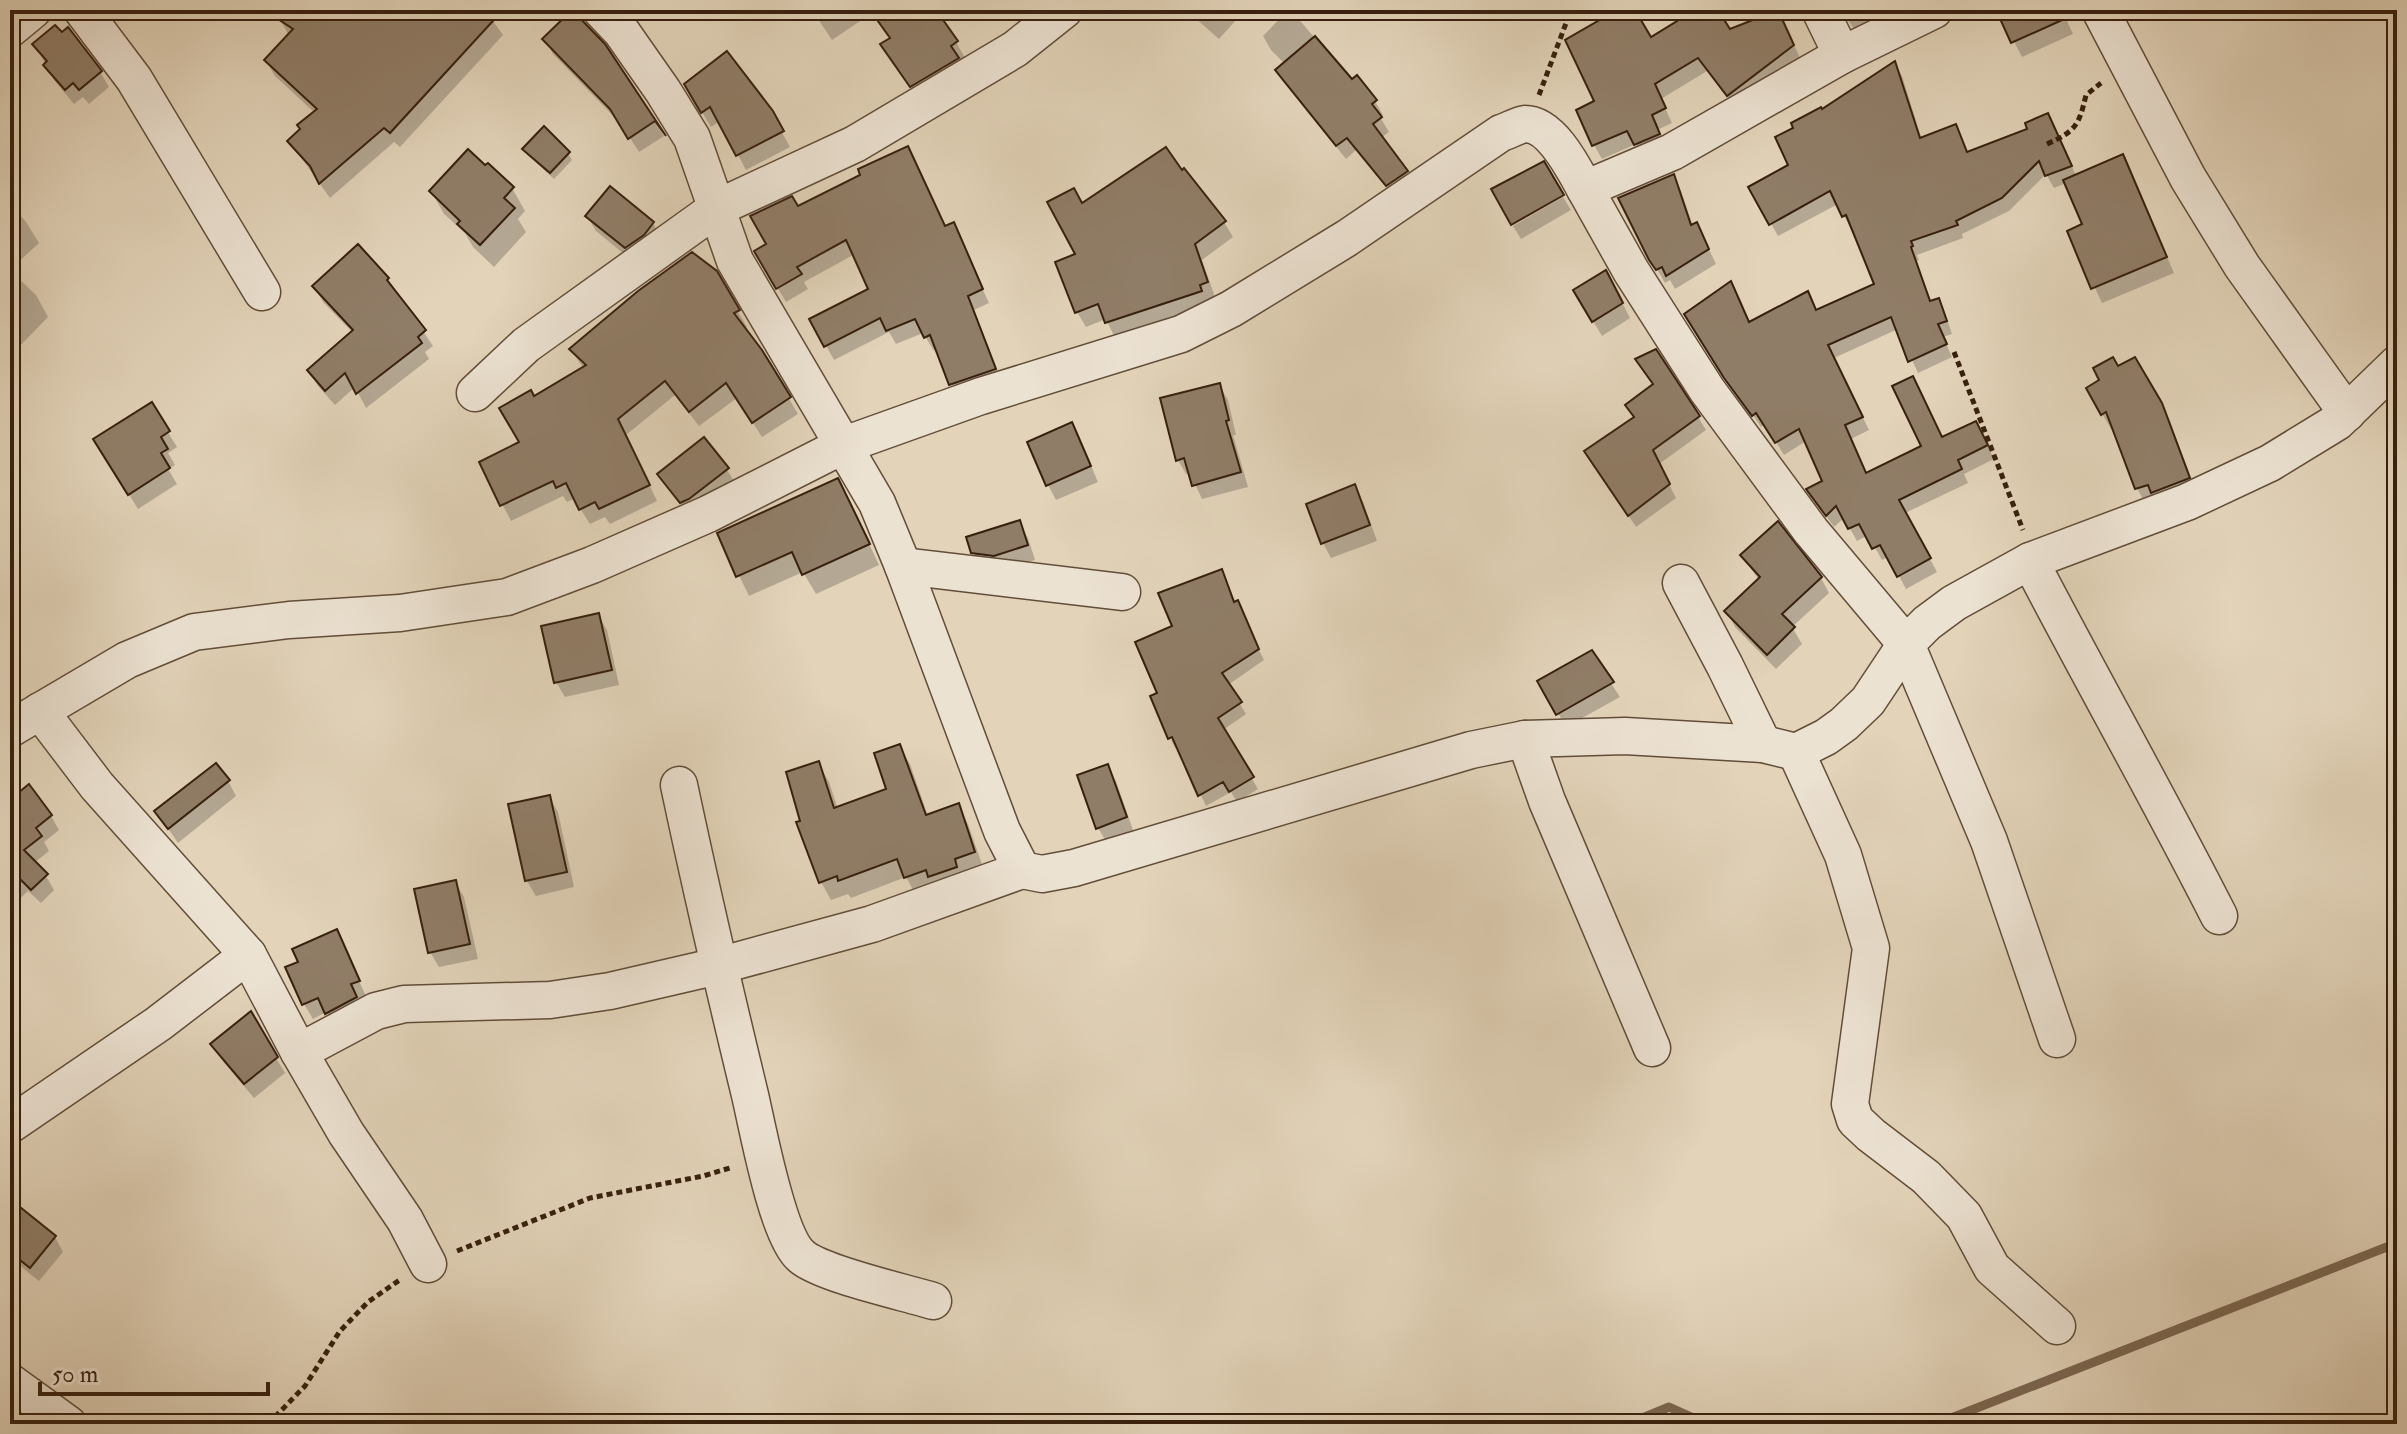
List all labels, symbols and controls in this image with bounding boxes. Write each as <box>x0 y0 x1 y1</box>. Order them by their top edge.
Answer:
scale bar <box>40 1346 268 1396</box>
text: 50 m <box>52 1359 99 1390</box>

